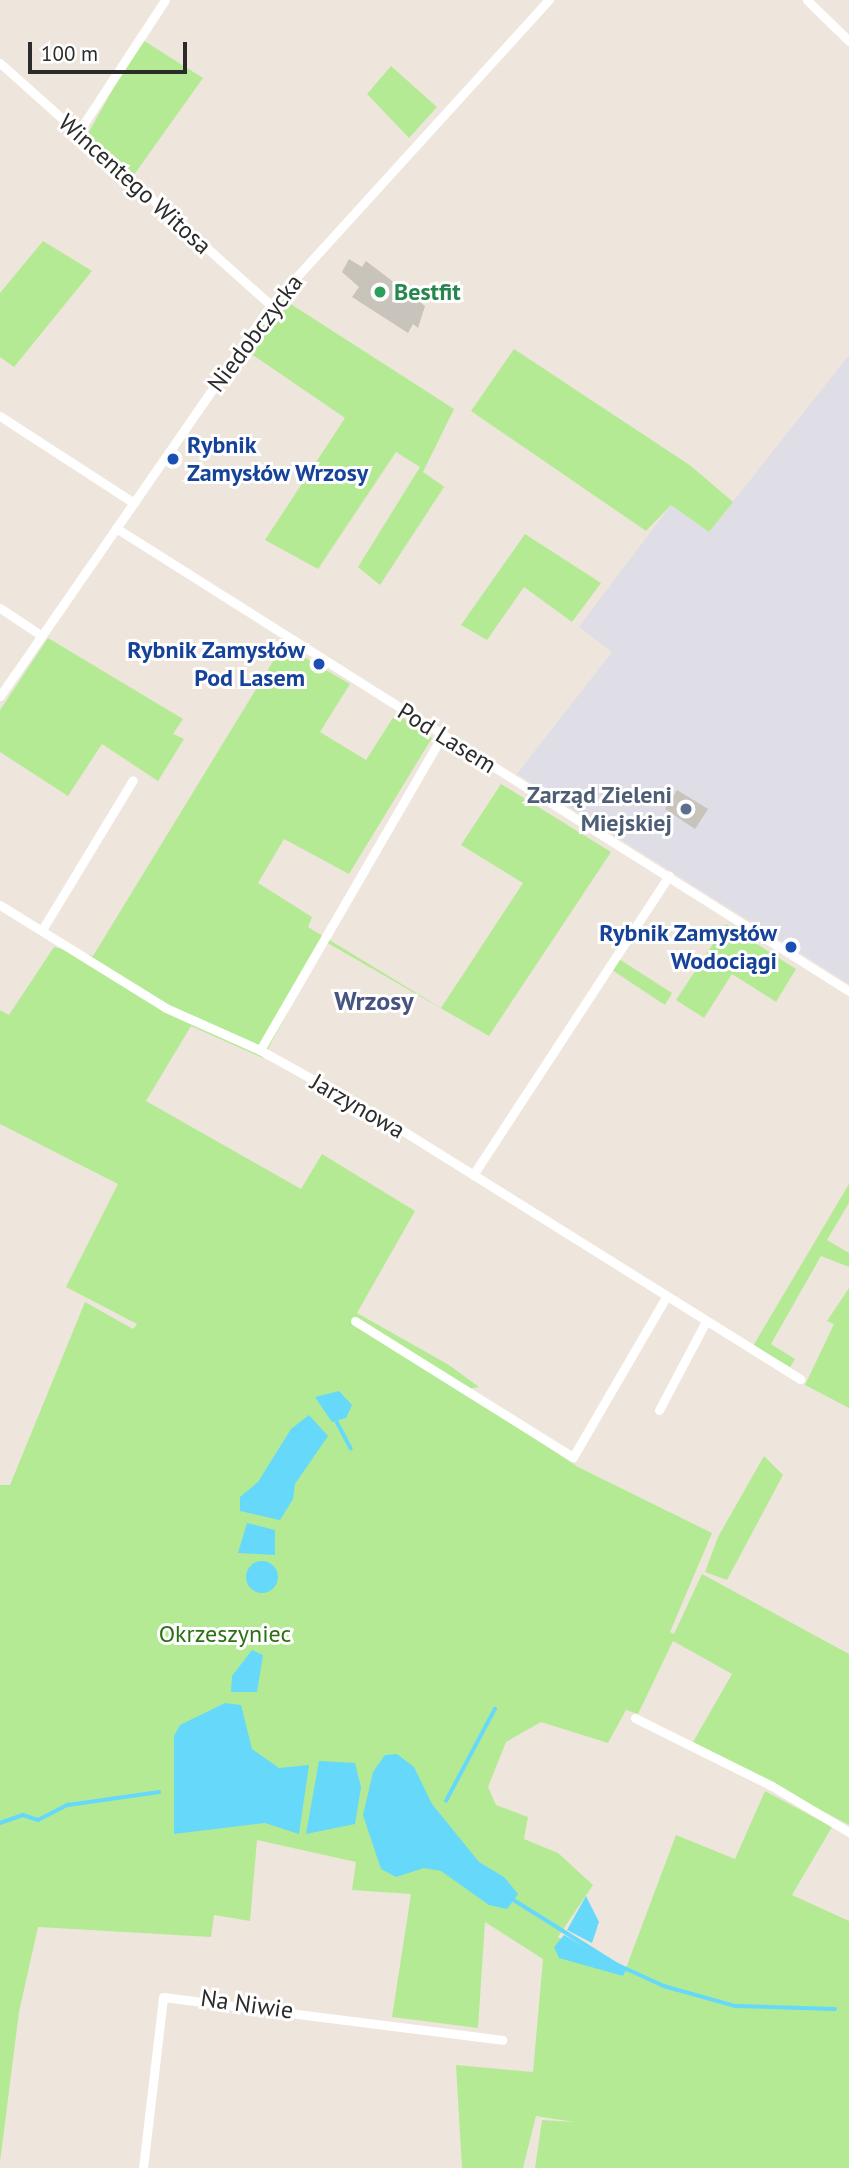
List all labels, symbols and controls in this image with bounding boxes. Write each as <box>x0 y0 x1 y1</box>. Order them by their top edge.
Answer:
scale bar <box>32 28 191 72</box>
text: 100 m <box>41 40 98 67</box>
street label: Wincentego Witosa <box>53 108 217 260</box>
street label: Niedobczycka <box>201 269 309 397</box>
place label: Bestfit <box>394 278 461 306</box>
marker: Bestfit <box>372 284 388 300</box>
place label: Rybnik Zamysłów Wrzosy <box>187 431 369 487</box>
marker: Rybnik Zamysłów Wrzosy <box>165 451 181 467</box>
place label: Rybnik Zamysłów Pod Lasem <box>126 636 305 692</box>
marker: Rybnik Zamysłów Pod Lasem <box>311 656 327 672</box>
street label: Pod Lasem <box>393 697 501 779</box>
place label: Zarząd Zieleni Miejskiej <box>527 781 672 837</box>
marker: Zarząd Zieleni Miejskiej <box>678 801 694 817</box>
place label: Rybnik Zamysłów Wodociągi <box>598 919 777 975</box>
marker: Rybnik Zamysłów Wodociągi <box>783 939 799 955</box>
district label: Wrzosy <box>334 985 414 1017</box>
street label: Jarzynowa <box>306 1068 410 1144</box>
park label: Okrzeszyniec <box>159 1620 291 1648</box>
street label: Na Niwie <box>199 1983 295 2025</box>

